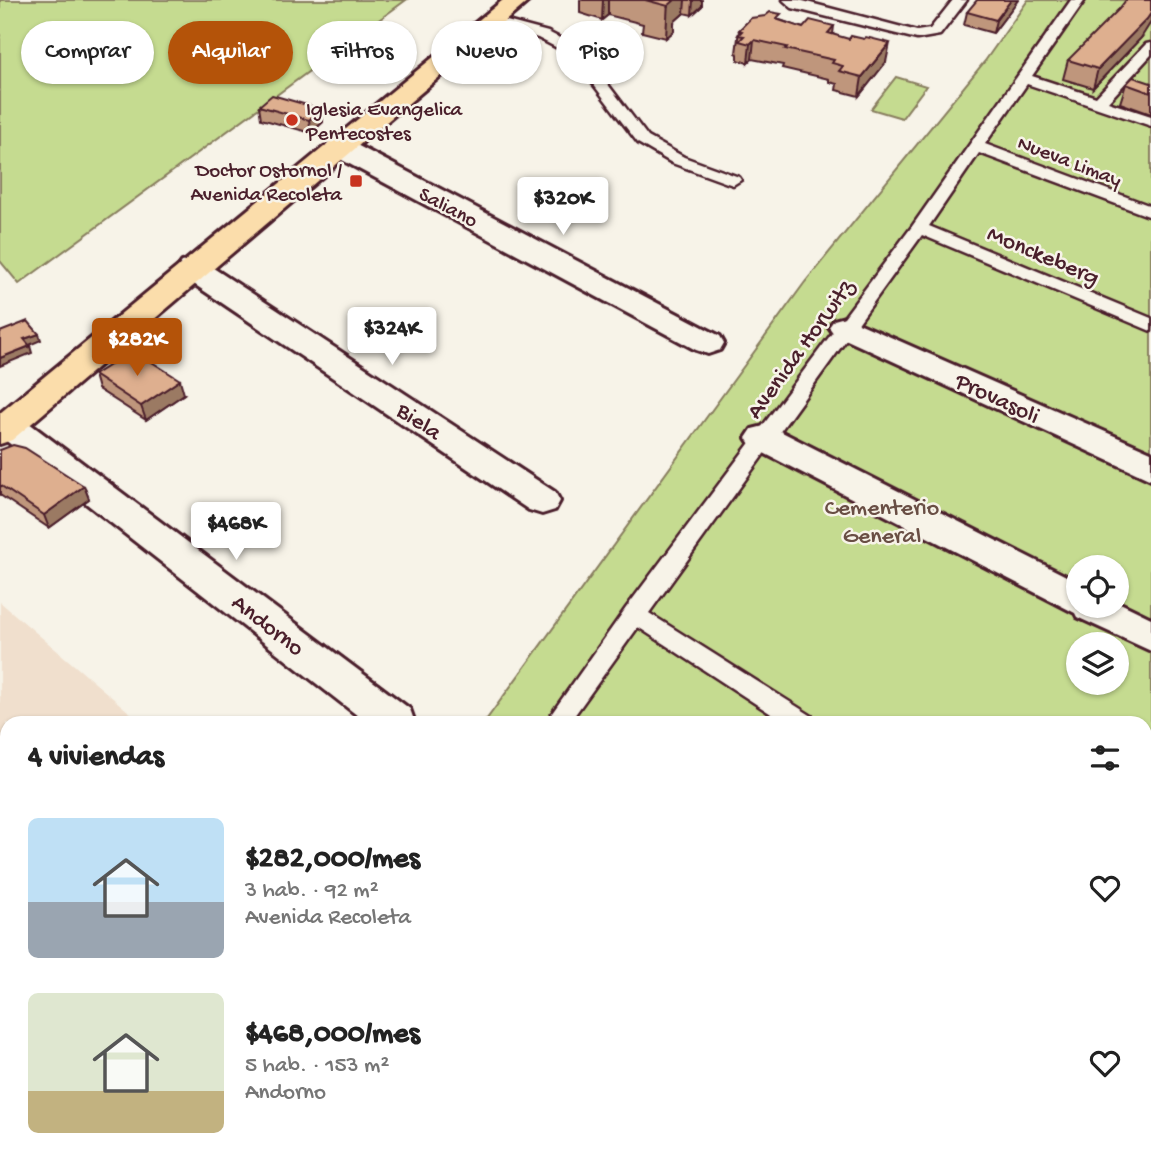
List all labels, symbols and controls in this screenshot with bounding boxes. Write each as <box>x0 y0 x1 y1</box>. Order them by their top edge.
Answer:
chip: Comprar <box>21 21 154 84</box>
chip: Alquilar <box>168 21 293 84</box>
chip: Filtros <box>307 21 417 84</box>
chip: Nuevo <box>431 21 542 84</box>
chip: Piso <box>556 21 644 84</box>
place label: Iglesia Evangelica Pentecostes <box>305 99 463 148</box>
marker: Iglesia Evangelica Pentecostes <box>284 112 300 128</box>
street label: Nueva Limay <box>1013 132 1124 195</box>
place label: Doctor Ostornol / Avenida Recoleta <box>190 160 343 209</box>
marker: Doctor Ostornol / Avenida Recoleta <box>348 173 364 189</box>
pin: $320K <box>514 177 612 237</box>
street label: Saliano <box>414 183 481 235</box>
text: $320K <box>533 186 593 213</box>
street label: Monckeberg <box>982 221 1103 294</box>
street label: Avenida Horwitz <box>741 273 863 426</box>
pin: $324K <box>343 308 441 367</box>
text: $324K <box>363 316 421 343</box>
pin: $282K <box>88 318 186 378</box>
text: $282K <box>108 327 166 354</box>
street label: Provasoli <box>949 368 1043 432</box>
street label: Biela <box>389 397 447 449</box>
park label: Cementerio General <box>825 495 939 552</box>
pin: $468K <box>187 503 285 562</box>
text: $468K <box>207 511 265 538</box>
map controls <box>1066 555 1129 695</box>
button: locate <box>1066 555 1129 618</box>
street label: Andorno <box>225 589 309 664</box>
button: layers <box>1066 632 1129 695</box>
icon: filters <box>1086 739 1124 777</box>
text: 4 viviendas <box>28 741 164 776</box>
text: $282,000/mes <box>245 843 420 878</box>
icon: home <box>84 846 168 930</box>
icon: heart <box>1086 869 1124 907</box>
text: 3 hab. · 92 m² <box>245 878 379 905</box>
text: Avenida Recoleta <box>245 905 411 932</box>
text: $468,000/mes <box>245 1018 420 1053</box>
icon: home <box>84 1021 168 1105</box>
icon: heart <box>1086 1044 1124 1082</box>
text: 5 hab. · 153 m² <box>245 1053 389 1080</box>
text: Andorno <box>245 1080 326 1107</box>

